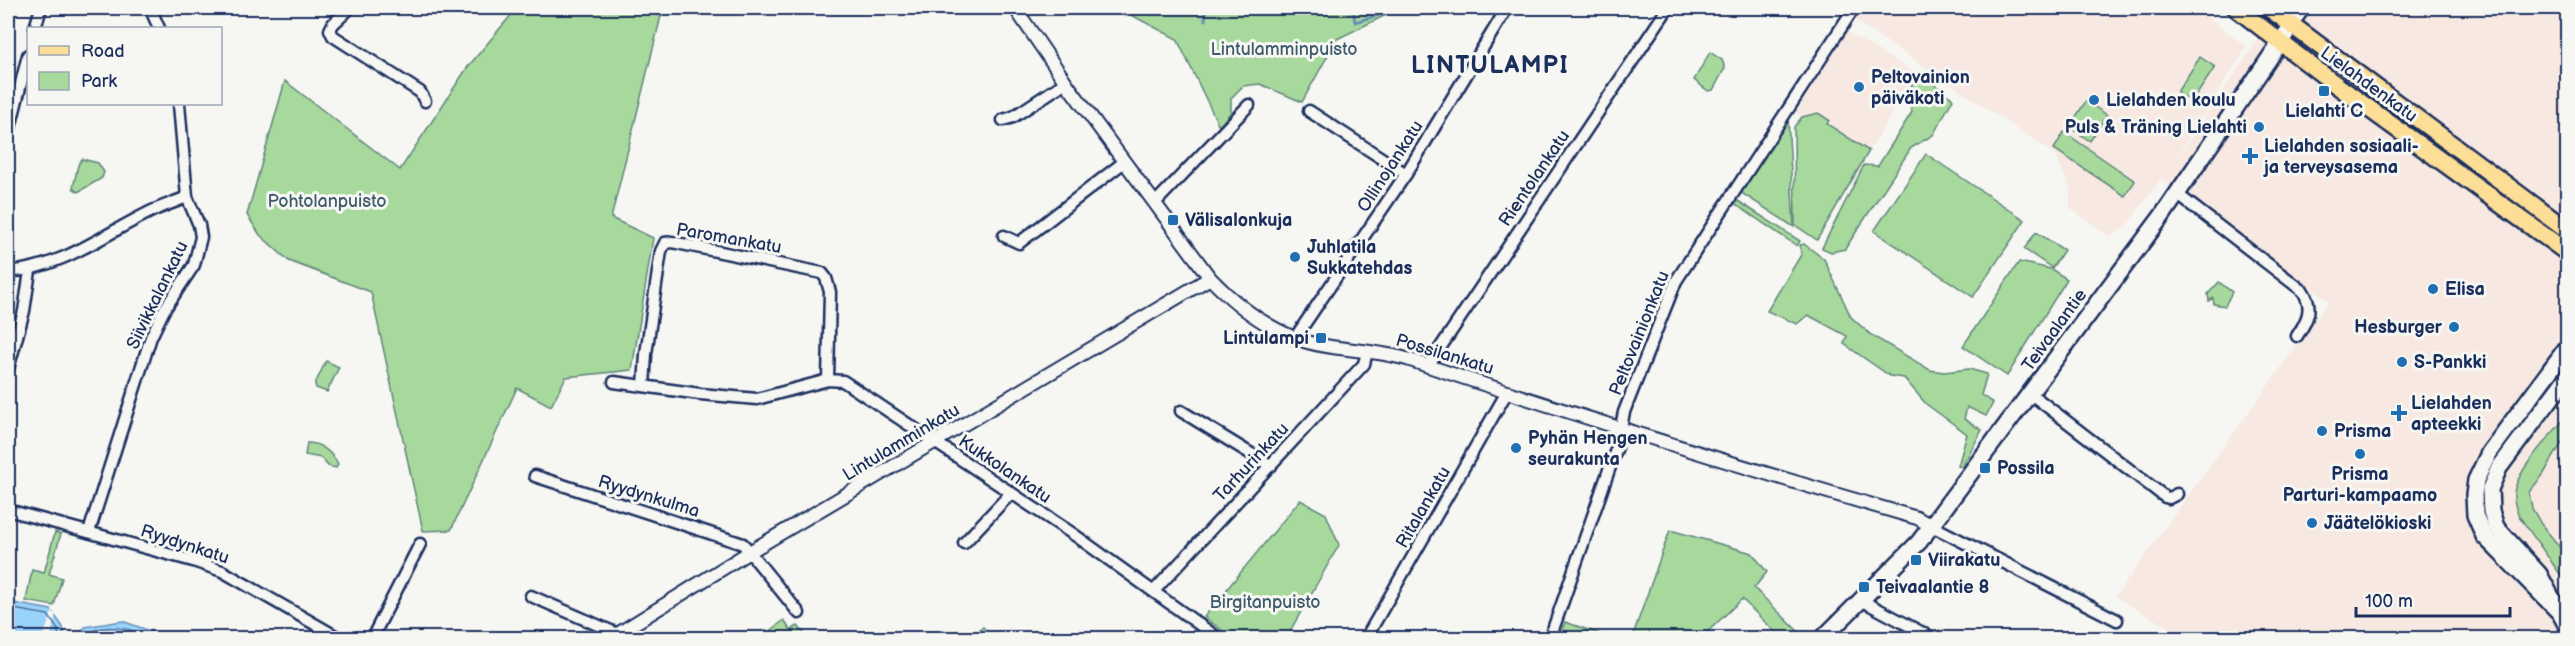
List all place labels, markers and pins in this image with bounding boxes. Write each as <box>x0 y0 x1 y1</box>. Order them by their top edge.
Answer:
place label: Peltovainion päiväkoti <box>1871 67 1970 109</box>
marker: Peltovainion päiväkoti <box>1852 80 1866 94</box>
marker: Lielahti C <box>2317 84 2331 98</box>
place label: Lielahden koulu <box>2106 90 2236 111</box>
marker: Lielahden koulu <box>2087 93 2101 107</box>
place label: Lielahti C <box>2285 101 2363 122</box>
place label: Puls & Träning Lielahti <box>2065 117 2247 138</box>
marker: Puls & Träning Lielahti <box>2252 120 2266 134</box>
place label: Lielahden sosiaali- ja terveysasema <box>2263 136 2419 178</box>
marker: Lielahden sosiaali- ja terveysasema <box>2241 147 2259 165</box>
place label: Välisalonkuja <box>1185 210 1292 231</box>
marker: Välisalonkuja <box>1166 213 1180 227</box>
place label: Juhlatila Sukkatehdas <box>1307 237 1413 279</box>
marker: Juhlatila Sukkatehdas <box>1288 250 1302 264</box>
place label: Elisa <box>2445 279 2485 300</box>
marker: Elisa <box>2426 282 2440 296</box>
place label: Hesburger <box>2354 317 2443 338</box>
marker: Hesburger <box>2447 320 2461 334</box>
place label: Lintulampi <box>1223 328 1309 349</box>
marker: Lintulampi <box>1314 331 1328 345</box>
place label: S-Pankki <box>2414 352 2486 373</box>
marker: S-Pankki <box>2395 355 2409 369</box>
place label: Lielahden apteekki <box>2411 393 2492 435</box>
marker: Lielahden apteekki <box>2392 406 2406 420</box>
place label: Prisma <box>2334 421 2391 442</box>
marker: Prisma <box>2315 424 2329 438</box>
place label: Pyhän Hengen seurakunta <box>1528 428 1647 470</box>
marker: Pyhän Hengen seurakunta <box>1509 441 1523 455</box>
marker: Prisma Parturi-kampaamo <box>2353 447 2367 461</box>
place label: Possila <box>1997 458 2055 479</box>
marker: Possila <box>1978 461 1992 475</box>
place label: Prisma Parturi-kampaamo <box>2283 464 2437 506</box>
place label: Jäätelökioski <box>2324 513 2431 534</box>
marker: Jäätelökioski <box>2305 516 2319 530</box>
place label: Viirakatu <box>1928 550 2000 571</box>
marker: Viirakatu <box>1909 553 1923 567</box>
place label: Teivaalantie 8 <box>1876 577 1989 598</box>
marker: Teivaalantie 8 <box>1857 580 1871 594</box>

